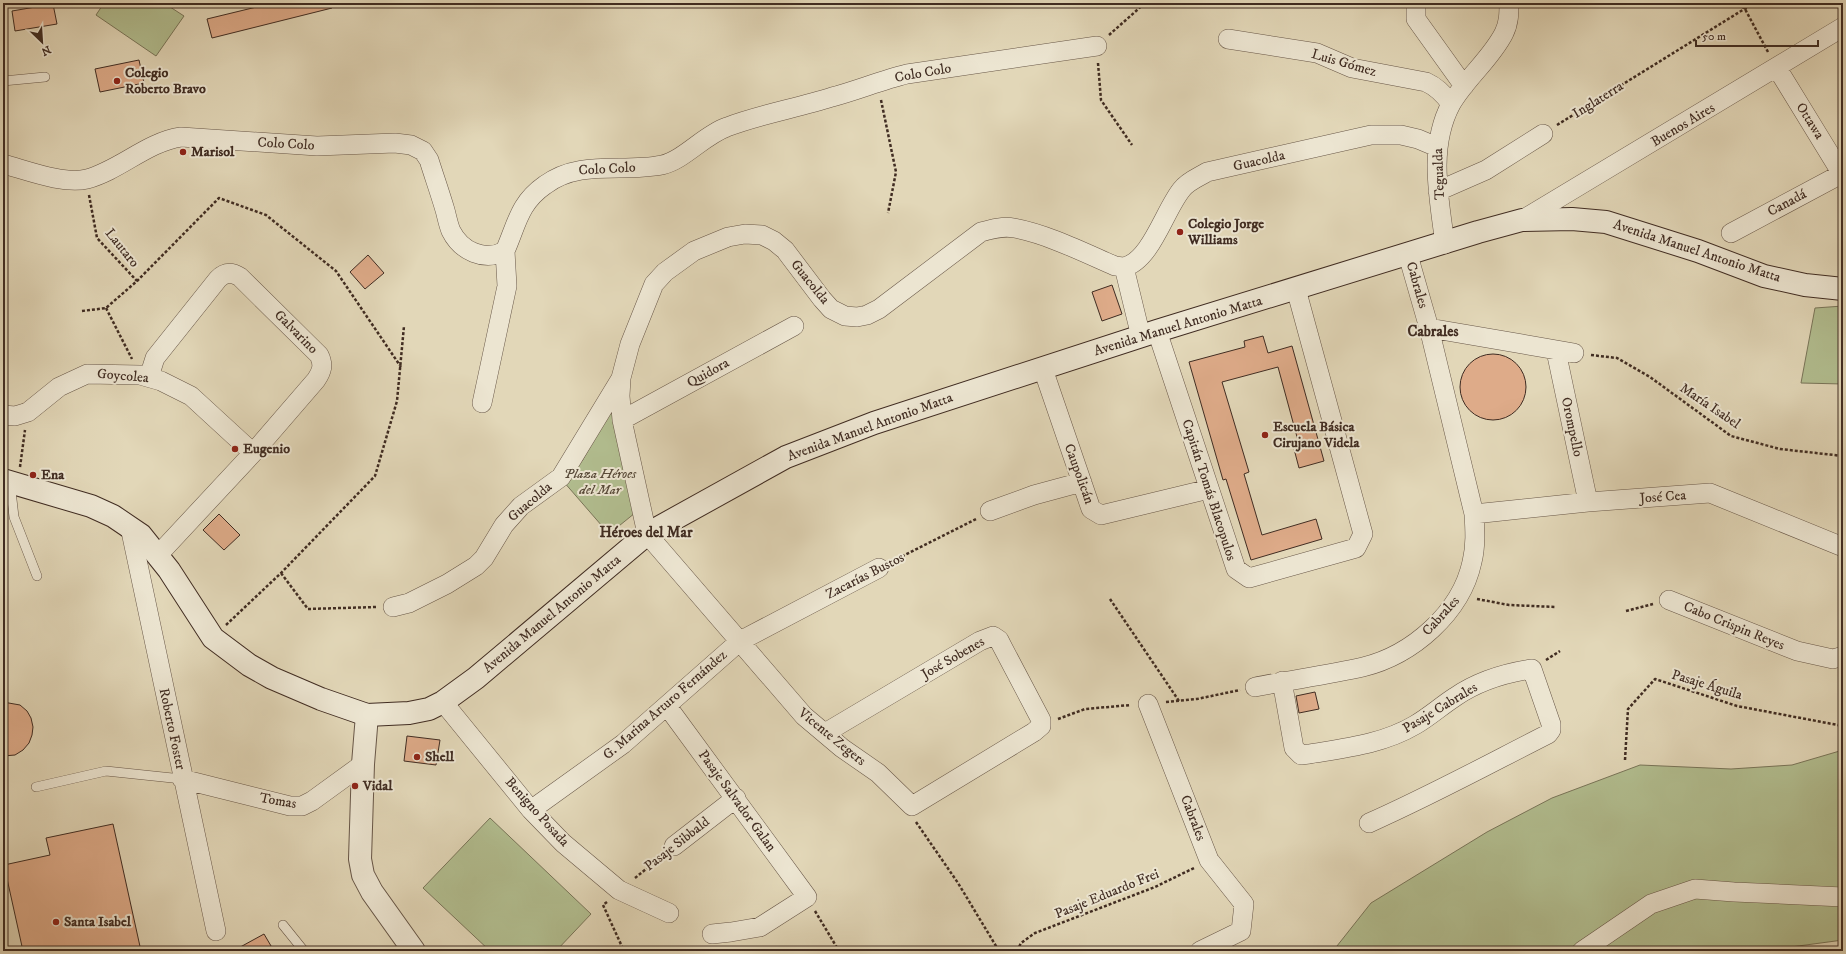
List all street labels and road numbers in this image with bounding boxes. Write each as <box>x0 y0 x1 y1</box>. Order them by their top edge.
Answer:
street label: Luis Gómez <box>1309 45 1379 81</box>
street label: Colo Colo <box>893 59 953 87</box>
street label: Inglaterra <box>1569 77 1627 123</box>
street label: Buenos Aires <box>1648 99 1719 151</box>
street label: Ottawa <box>1792 99 1828 143</box>
street label: Colo Colo <box>257 134 315 154</box>
street label: Guacolda <box>1231 146 1287 176</box>
street label: Tegualda <box>1429 148 1449 200</box>
street label: Colo Colo <box>578 159 636 179</box>
street label: Canadá <box>1764 185 1810 221</box>
street label: Avenida Manuel Antonio Matta <box>1611 215 1783 287</box>
street label: Lautaro <box>101 225 143 271</box>
street label: Guacolda <box>787 256 834 308</box>
street label: Cabrales <box>1402 260 1432 311</box>
street label: Avenida Manuel Antonio Matta <box>1092 292 1264 360</box>
street label: Galvarino <box>270 306 322 358</box>
street label: Quidora <box>684 354 732 392</box>
street label: Goycolea <box>96 365 150 387</box>
street label: María Isabel <box>1676 379 1744 433</box>
street label: Avenida Manuel Antonio Matta <box>785 389 955 465</box>
street label: Orompello <box>1557 396 1587 459</box>
street label: Capitán Tomás Blacopulos <box>1178 417 1241 563</box>
street label: Caupolicán <box>1060 441 1098 507</box>
street label: Guacolda <box>504 478 556 526</box>
street label: José Cea <box>1637 486 1687 508</box>
street label: Zacarías Bustos <box>823 548 908 603</box>
street label: Avenida Manuel Antonio Matta <box>479 551 625 677</box>
street label: Cabrales <box>1418 592 1464 640</box>
street label: Cabo Crispin Reyes <box>1681 598 1787 655</box>
street label: José Sobenes <box>917 633 988 684</box>
street label: G. Marina Arturo Fernández <box>599 646 731 764</box>
street label: Pasaje Águila <box>1669 666 1745 704</box>
street label: Pasaje Cabrales <box>1399 678 1481 737</box>
street label: Roberto Foster <box>155 687 190 772</box>
street label: Vicente Zegers <box>794 704 870 770</box>
street label: Pasaje Salvador Galan <box>694 747 780 856</box>
street label: Benigno Posada <box>501 773 573 851</box>
street label: Tomas <box>258 789 298 813</box>
street label: Cabrales <box>1176 793 1210 844</box>
street label: Pasaje Sibbald <box>641 813 713 875</box>
street label: Pasaje Eduardo Frei <box>1052 865 1162 923</box>

